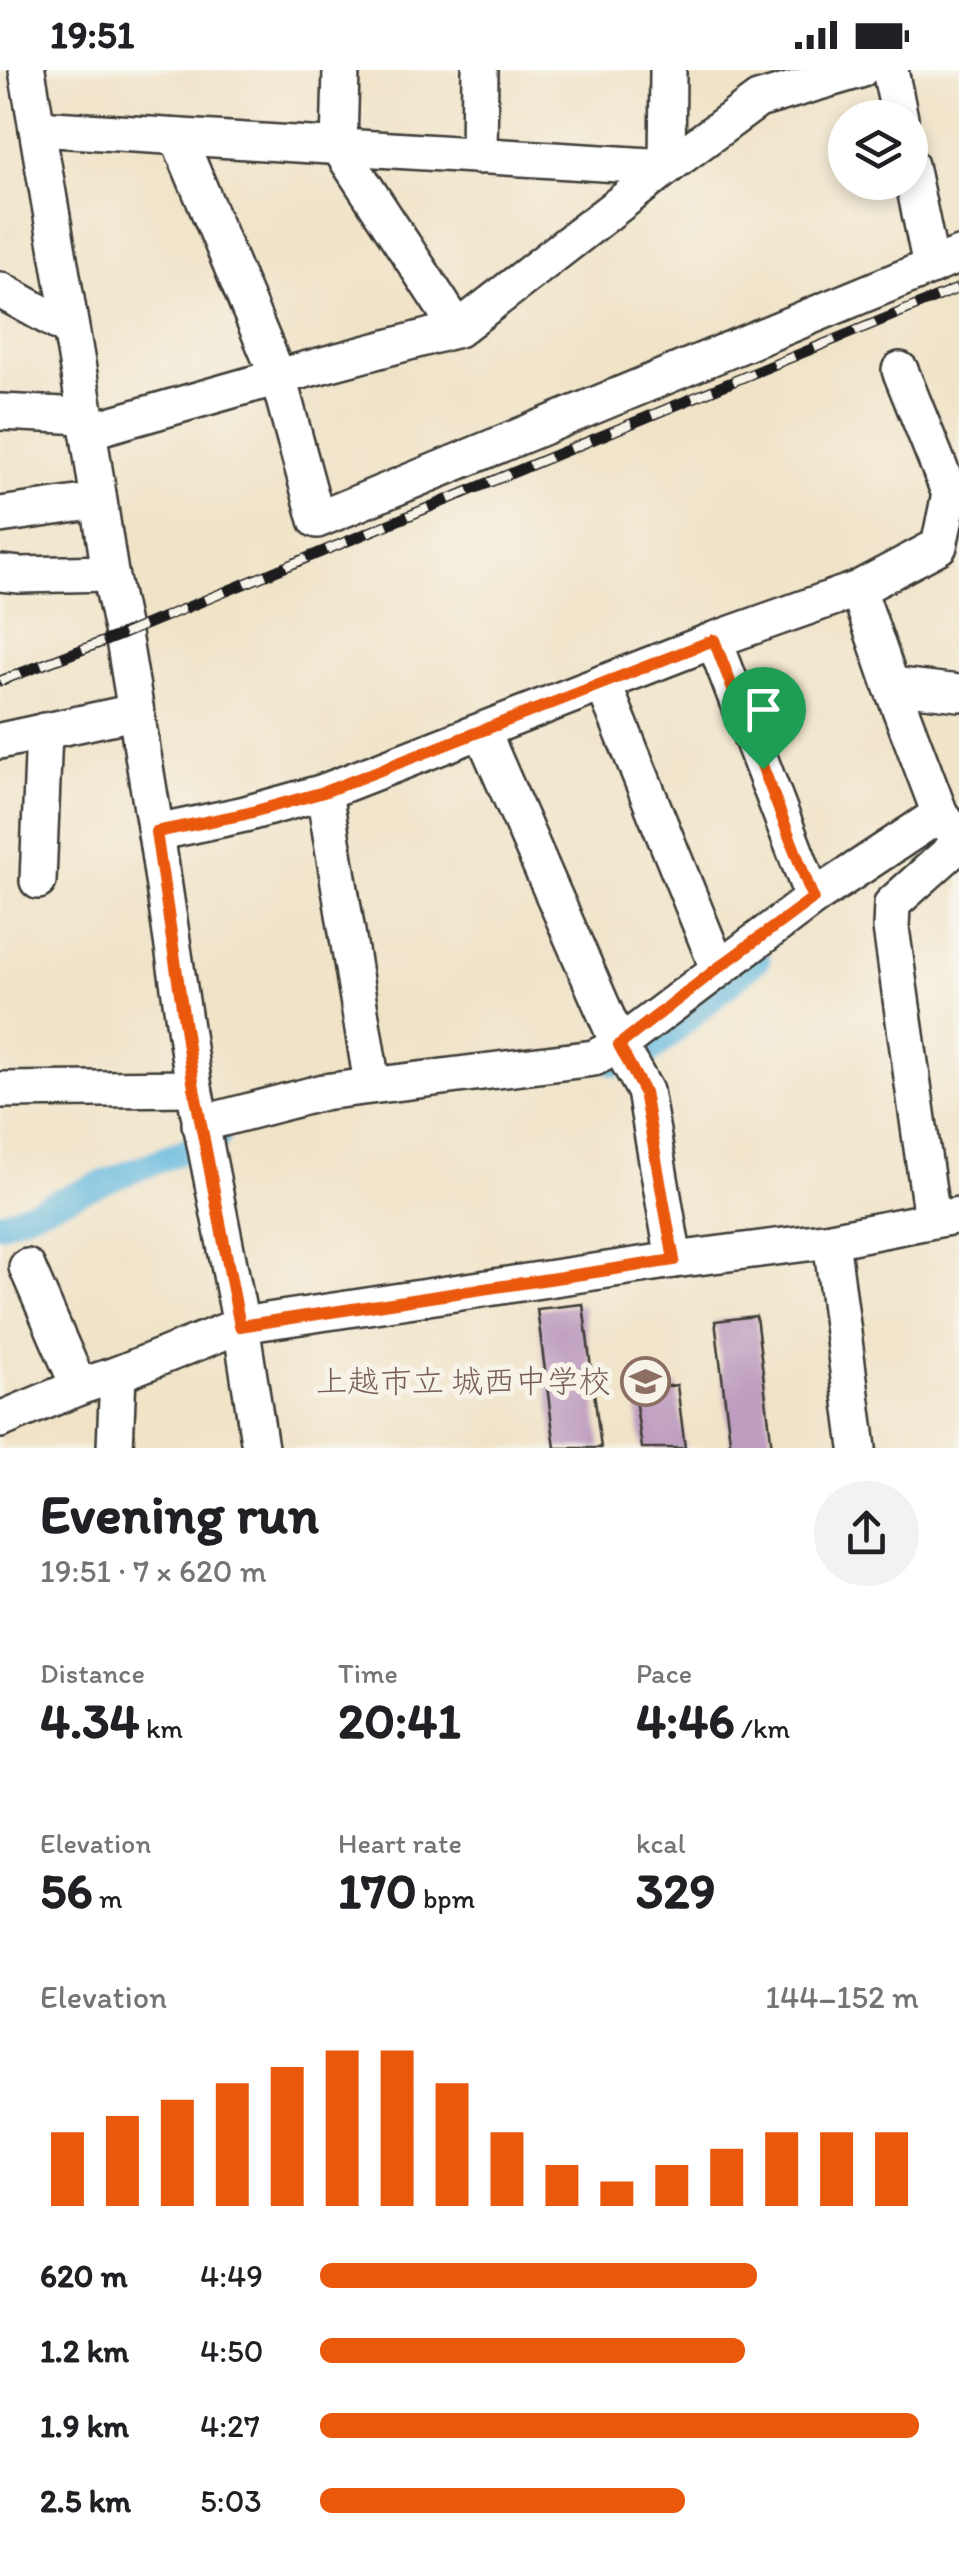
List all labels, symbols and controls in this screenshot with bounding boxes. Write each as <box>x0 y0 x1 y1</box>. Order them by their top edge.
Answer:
text: 19:51 <box>50 12 134 58</box>
map controls <box>828 100 928 200</box>
button: layers <box>828 100 928 200</box>
pin <box>721 667 806 770</box>
icon: arrive <box>736 682 791 737</box>
school or university icon: 上越市立 城西中学校 <box>620 1355 672 1407</box>
place label: 上越市立 城西中学校 <box>316 1362 611 1400</box>
text: Evening run <box>40 1481 319 1547</box>
button: share <box>814 1481 919 1586</box>
text: 19:51 · 7 × 620 m <box>40 1552 267 1590</box>
text: Distance <box>40 1656 145 1690</box>
text: Time <box>338 1656 398 1690</box>
text: Pace <box>636 1656 692 1690</box>
text: 4.34 <box>40 1690 140 1751</box>
text: 20:41 <box>338 1690 461 1751</box>
text: 4:46 <box>636 1690 735 1751</box>
text: km <box>140 1711 183 1745</box>
text: /km <box>735 1711 790 1745</box>
text: Elevation <box>40 1826 151 1860</box>
text: Heart rate <box>338 1826 462 1860</box>
text: kcal <box>636 1826 686 1860</box>
text: 56 <box>40 1860 93 1921</box>
text: 170 <box>338 1860 417 1921</box>
text: 329 <box>636 1860 716 1921</box>
text: m <box>93 1881 123 1915</box>
text: bpm <box>417 1881 475 1915</box>
text: Elevation <box>40 1978 167 2016</box>
text: 144–152 m <box>765 1978 919 2016</box>
text: 620 m <box>40 2257 128 2295</box>
text: 4:49 <box>200 2257 263 2295</box>
text: 1.2 km <box>40 2332 129 2370</box>
text: 4:50 <box>200 2332 264 2370</box>
text: 1.9 km <box>40 2407 129 2445</box>
text: 4:27 <box>200 2407 260 2445</box>
text: 2.5 km <box>40 2482 131 2520</box>
text: 5:03 <box>200 2482 262 2520</box>

